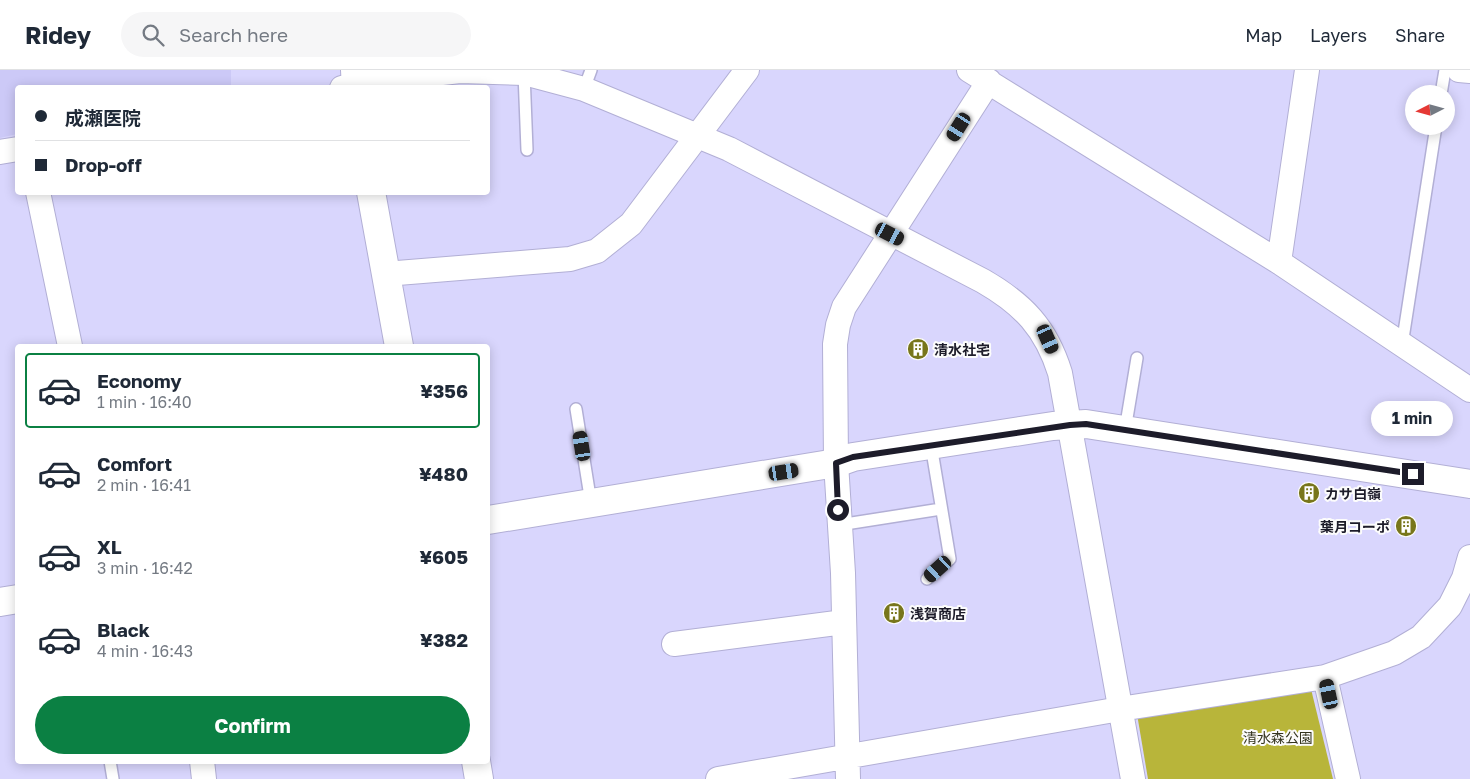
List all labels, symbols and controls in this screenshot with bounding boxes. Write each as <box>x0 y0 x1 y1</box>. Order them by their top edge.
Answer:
search box <box>121 12 471 57</box>
text: Ridey <box>25 20 91 49</box>
icon: search <box>139 21 167 49</box>
text: Search here <box>179 23 288 46</box>
text: Map <box>1245 24 1282 46</box>
text: Layers <box>1310 24 1367 46</box>
text: Share <box>1395 24 1445 46</box>
north arrow <box>1405 85 1455 135</box>
map controls <box>1405 85 1455 135</box>
text: 成瀬医院 <box>65 106 141 129</box>
car <box>944 110 973 144</box>
text: Drop-off <box>65 153 142 176</box>
car <box>873 221 906 247</box>
car <box>1035 322 1060 356</box>
building icon: 清水社宅 <box>906 337 930 361</box>
place label: 清水社宅 <box>934 341 990 358</box>
icon: car <box>37 368 82 413</box>
text: Economy <box>97 369 182 392</box>
text: ¥356 <box>420 379 468 402</box>
text: 1 min · 16:40 <box>97 392 192 412</box>
callout: 1 min <box>1372 402 1454 436</box>
text: 1 min <box>1392 408 1432 428</box>
car <box>572 430 591 462</box>
icon: car <box>37 451 82 496</box>
text: Comfort <box>97 452 172 475</box>
text: ¥480 <box>419 462 468 485</box>
car <box>768 462 799 482</box>
route end <box>1402 463 1424 485</box>
text: 2 min · 16:41 <box>97 475 191 495</box>
building icon: カサ白嶺 <box>1297 481 1321 505</box>
place label: カサ白嶺 <box>1325 485 1381 502</box>
route start <box>827 499 849 521</box>
building icon: 葉月コーポ <box>1394 514 1418 538</box>
place label: 葉月コーポ <box>1320 518 1390 535</box>
icon: car <box>37 534 82 579</box>
text: XL <box>97 535 122 558</box>
text: ¥605 <box>419 545 468 568</box>
car <box>921 553 954 585</box>
text: 3 min · 16:42 <box>97 558 193 578</box>
building icon: 浅賀商店 <box>882 601 906 625</box>
place label: 浅賀商店 <box>910 605 966 622</box>
icon: car <box>37 617 82 662</box>
text: Black <box>97 618 150 641</box>
text: ¥382 <box>420 628 468 651</box>
text: 4 min · 16:43 <box>97 641 193 661</box>
car <box>1318 678 1339 710</box>
button: Confirm <box>35 696 470 754</box>
park label: 清水森公園 <box>1243 729 1313 746</box>

